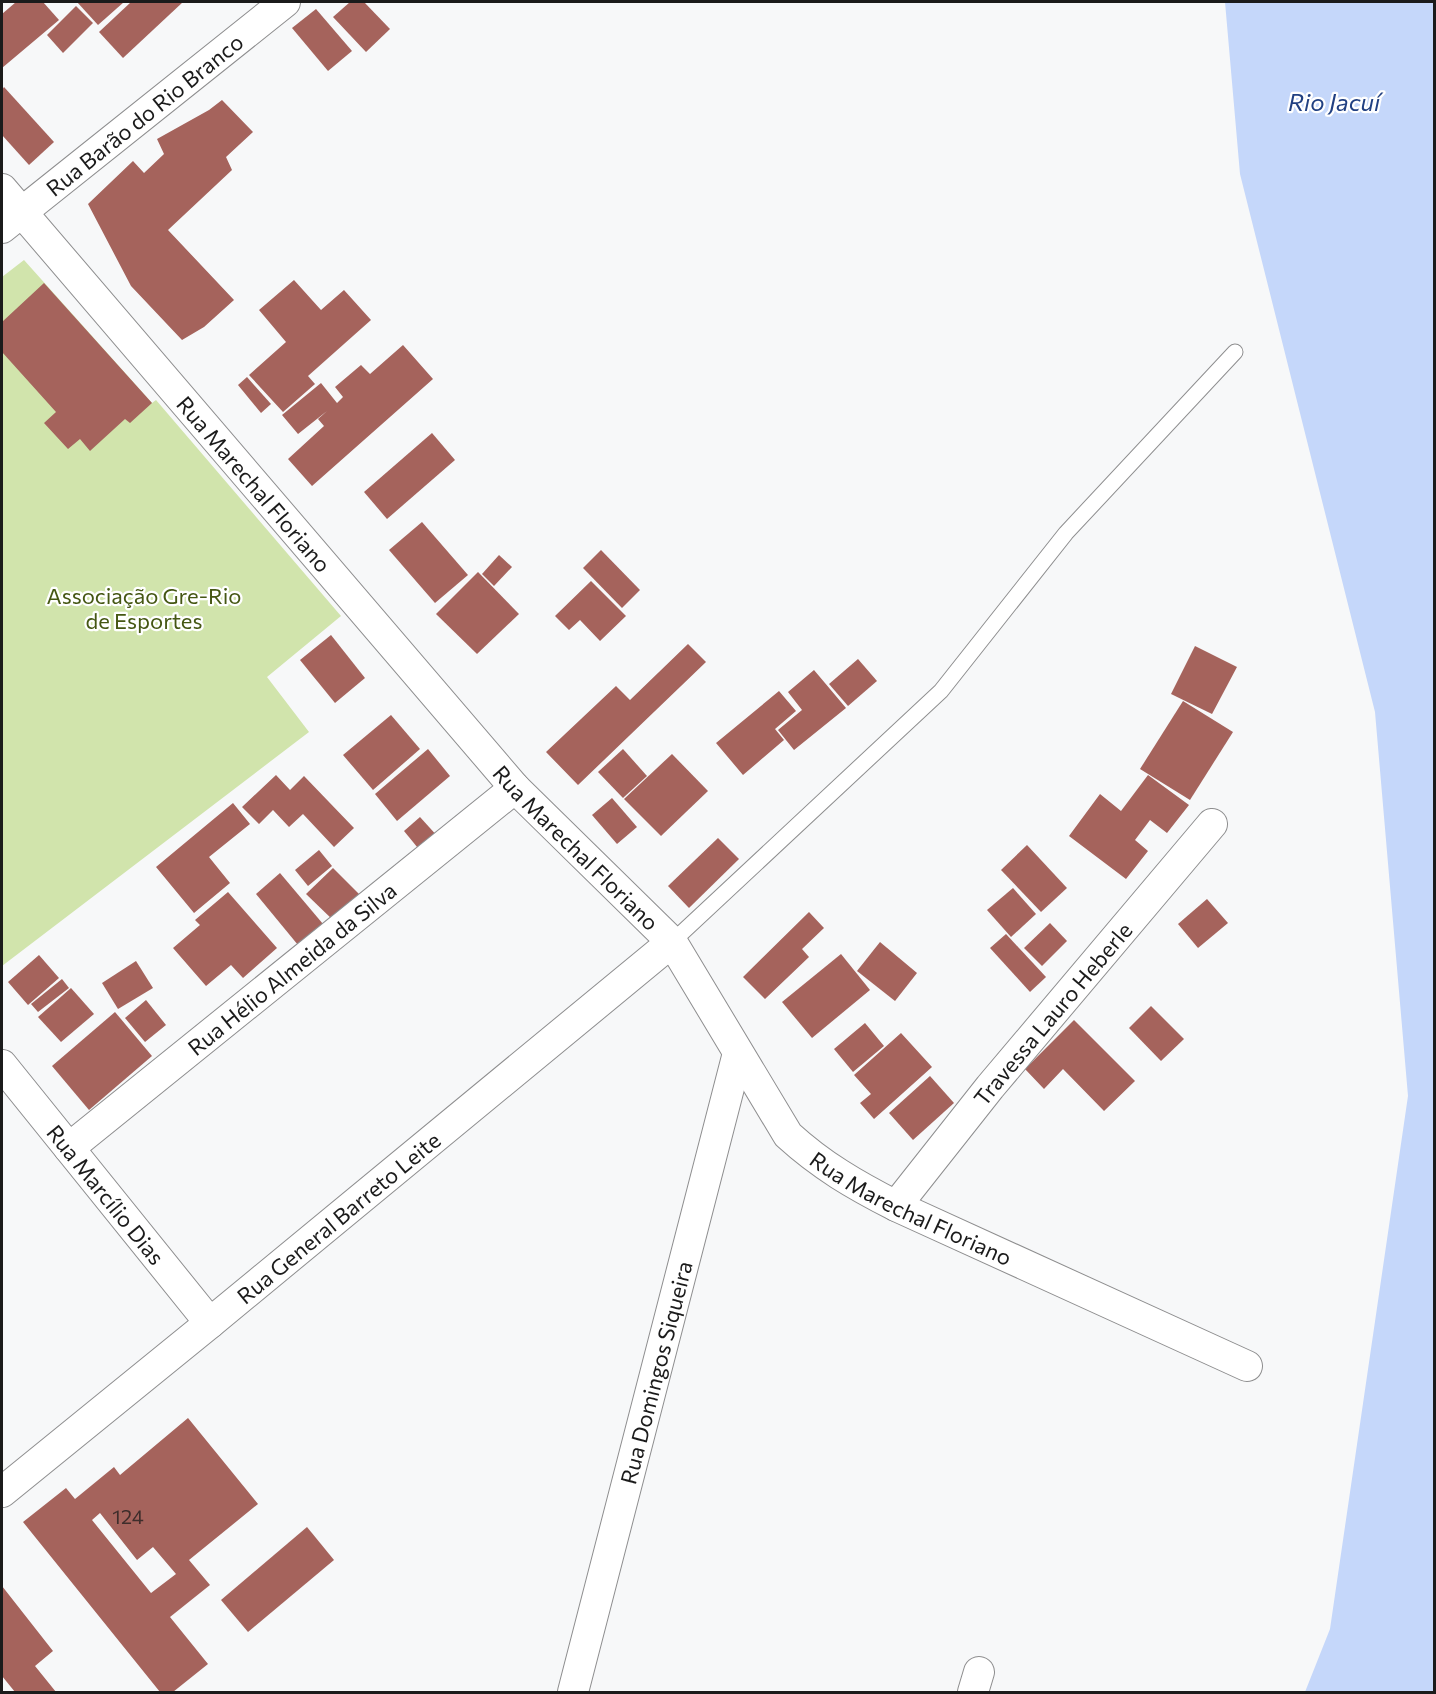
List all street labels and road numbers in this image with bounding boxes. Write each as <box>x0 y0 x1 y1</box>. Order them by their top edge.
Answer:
street label: Rua Barão do Rio Branco <box>40 28 248 201</box>
street label: Rua Marechal Floriano <box>172 390 337 577</box>
street label: Rua Marechal Floriano <box>488 759 665 935</box>
street label: Rua Hélio Almeida da Silva <box>182 876 401 1061</box>
street label: Travessa Lauro Heberle <box>967 916 1137 1111</box>
street label: Rua Marcílio Dias <box>42 1119 171 1270</box>
street label: Rua General Barreto Leite <box>231 1126 445 1309</box>
street label: Rua Marechal Floriano <box>805 1145 1016 1271</box>
street label: Rua Domingos Siqueira <box>614 1258 697 1487</box>

